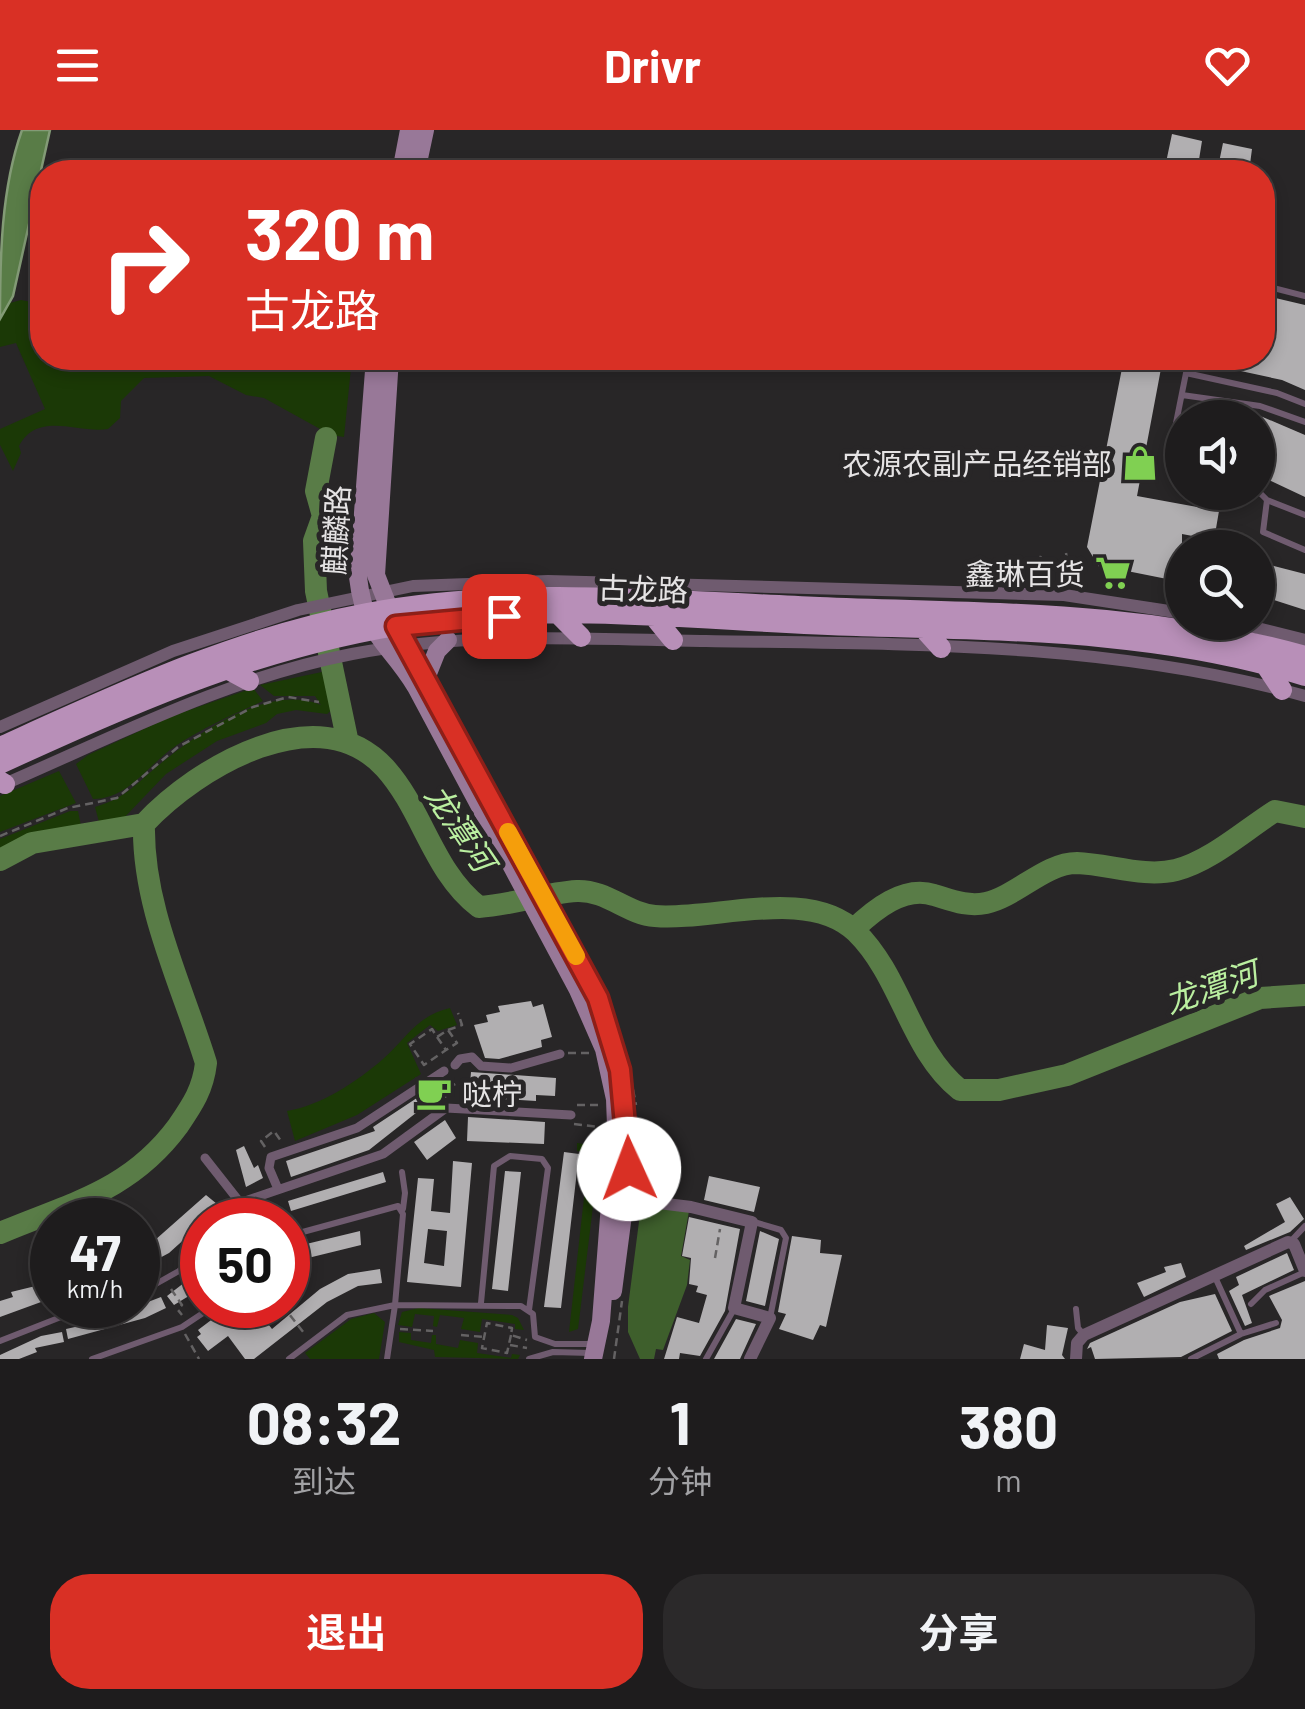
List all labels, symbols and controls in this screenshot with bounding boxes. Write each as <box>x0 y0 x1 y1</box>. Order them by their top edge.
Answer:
icon: menu <box>50 38 105 93</box>
text: Drivr <box>604 38 701 92</box>
icon: heart <box>1200 38 1255 93</box>
text: 320 m <box>245 190 434 274</box>
icon: right <box>80 200 210 330</box>
text: 古龙路 <box>245 282 380 336</box>
map controls <box>1165 400 1275 640</box>
button: sound <box>1165 400 1275 510</box>
shop icon: 农源农副产品经销部 <box>1121 444 1159 482</box>
place label: 农源农副产品经销部 <box>842 445 1112 481</box>
street label: 麒麟路 <box>315 484 355 576</box>
button: search <box>1165 530 1275 640</box>
supermarket icon: 鑫琳百货 <box>1094 554 1132 592</box>
place label: 鑫琳百货 <box>965 555 1085 591</box>
street label: 古龙路 <box>597 568 689 608</box>
pin <box>462 574 547 659</box>
icon: arrive <box>477 589 532 644</box>
water label: 龙潭河 <box>418 777 507 882</box>
water label: 龙潭河 <box>1159 950 1268 1020</box>
cafe icon: 哒柠 <box>415 1074 453 1112</box>
place label: 哒柠 <box>462 1075 522 1111</box>
position arrow <box>577 1117 681 1221</box>
speed limit sign: 50 <box>180 1198 310 1328</box>
text: 47 <box>69 1221 121 1281</box>
text: km/h <box>67 1273 123 1303</box>
text: 08:32 <box>247 1385 401 1457</box>
text: 1 <box>670 1385 691 1457</box>
text: 380 <box>959 1389 1058 1461</box>
text: m <box>995 1460 1022 1498</box>
text: 到达 <box>292 1461 356 1499</box>
text: 分钟 <box>648 1461 712 1499</box>
button: 退出 <box>50 1574 643 1689</box>
button: 分享 <box>663 1574 1255 1689</box>

